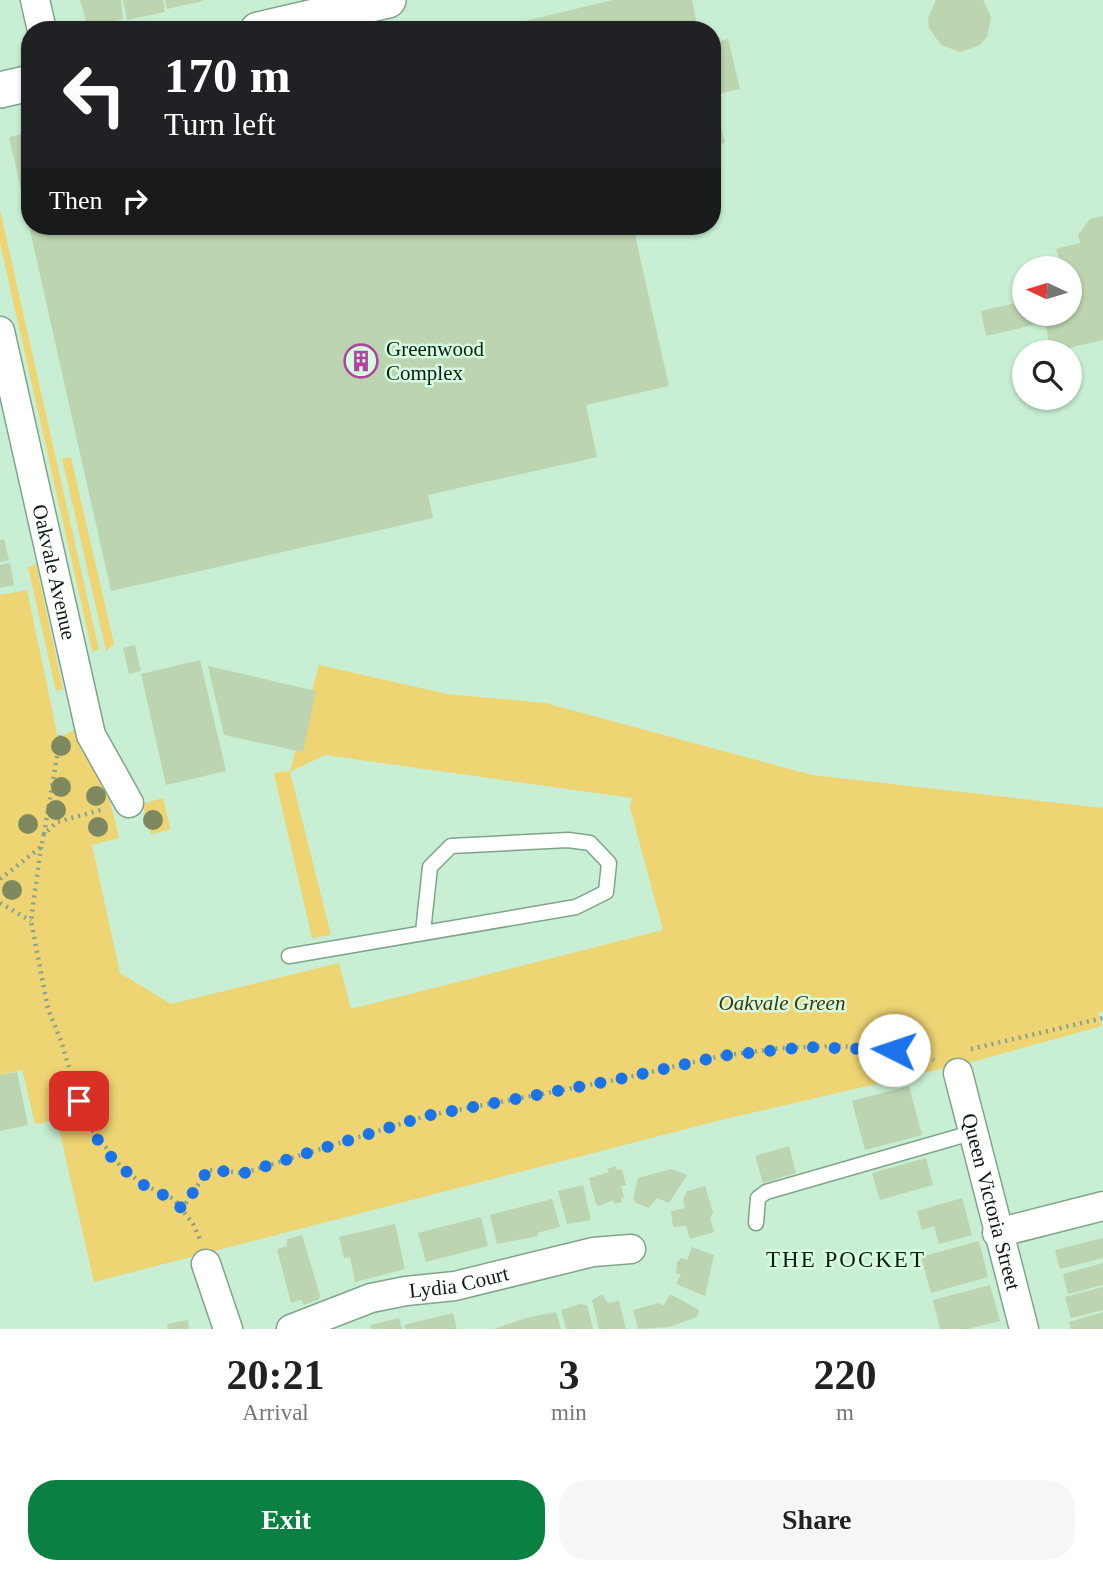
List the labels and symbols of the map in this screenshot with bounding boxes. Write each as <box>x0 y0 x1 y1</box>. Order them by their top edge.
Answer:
north arrow <box>1012 256 1082 326</box>
place label: Greenwood Complex <box>386 337 484 385</box>
building icon: Greenwood Complex <box>342 342 380 380</box>
street label: Oakvale Avenue <box>27 502 81 642</box>
park label: Oakvale Green <box>719 991 845 1015</box>
position arrow <box>857 1013 931 1087</box>
pin <box>49 1071 109 1131</box>
street label: Queen Victoria Street <box>957 1111 1026 1293</box>
district label: THE POCKET <box>766 1247 926 1272</box>
street label: Lydia Court <box>408 1261 511 1303</box>

